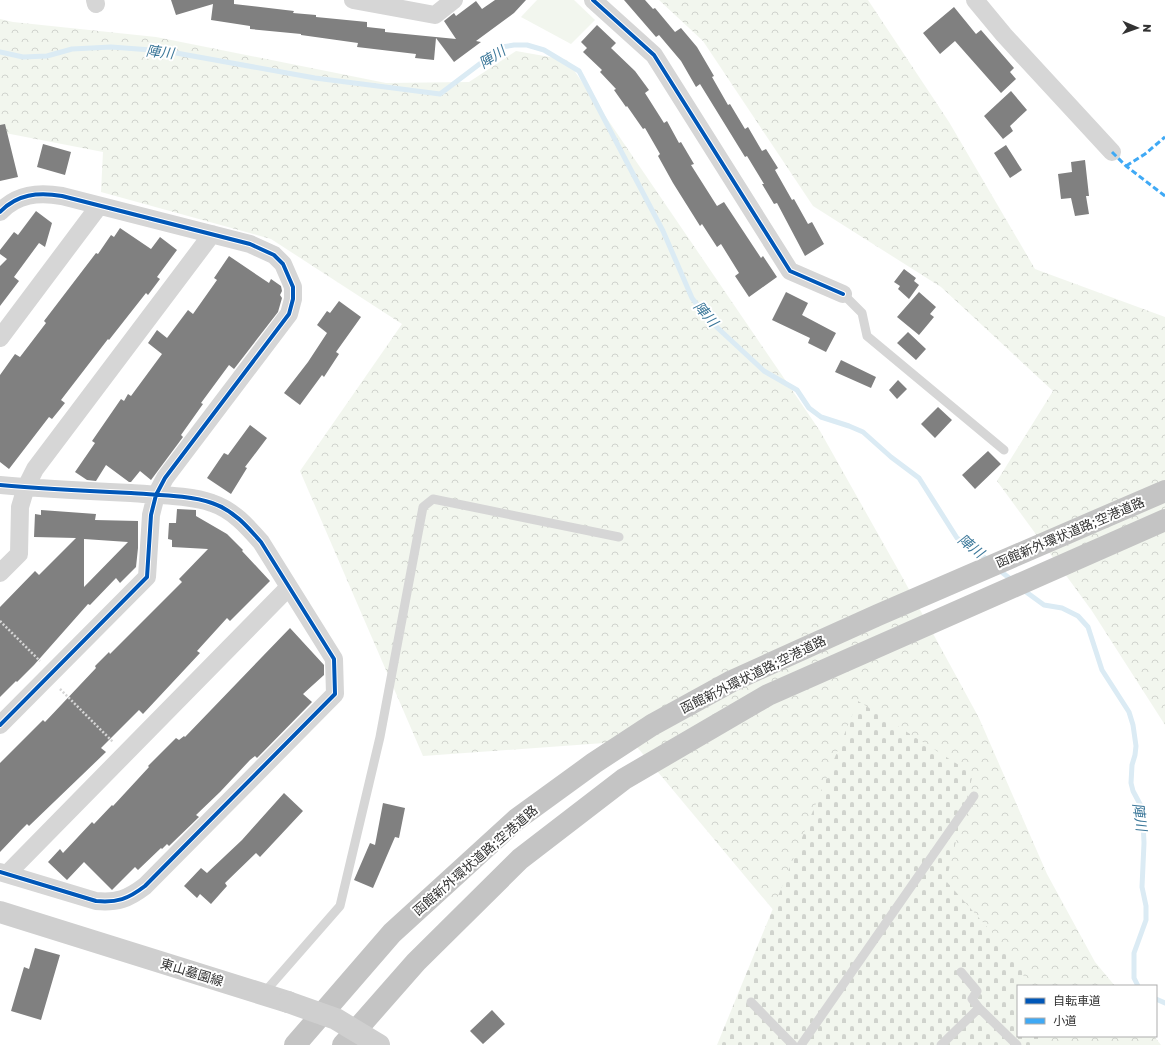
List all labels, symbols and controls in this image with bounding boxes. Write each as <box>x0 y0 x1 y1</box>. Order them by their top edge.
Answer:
north arrow <box>1117 8 1157 48</box>
text: N <box>1141 24 1154 33</box>
water label: 陣川 <box>475 41 510 71</box>
water label: 陣川 <box>145 42 177 62</box>
water label: 陣川 <box>691 298 723 331</box>
street label: 函館新外環状道路;空港道路 <box>993 493 1147 571</box>
water label: 陣川 <box>955 530 989 562</box>
street label: 函館新外環状道路;空港道路 <box>678 632 828 716</box>
street label: 函館新外環状道路;空港道路 <box>409 802 541 918</box>
water label: 陣川 <box>1130 802 1151 834</box>
street label: 東山墓園線 <box>159 955 225 989</box>
legend <box>1017 985 1157 1037</box>
text: 自転車道 <box>1053 993 1101 1008</box>
text: 小道 <box>1053 1013 1077 1028</box>

